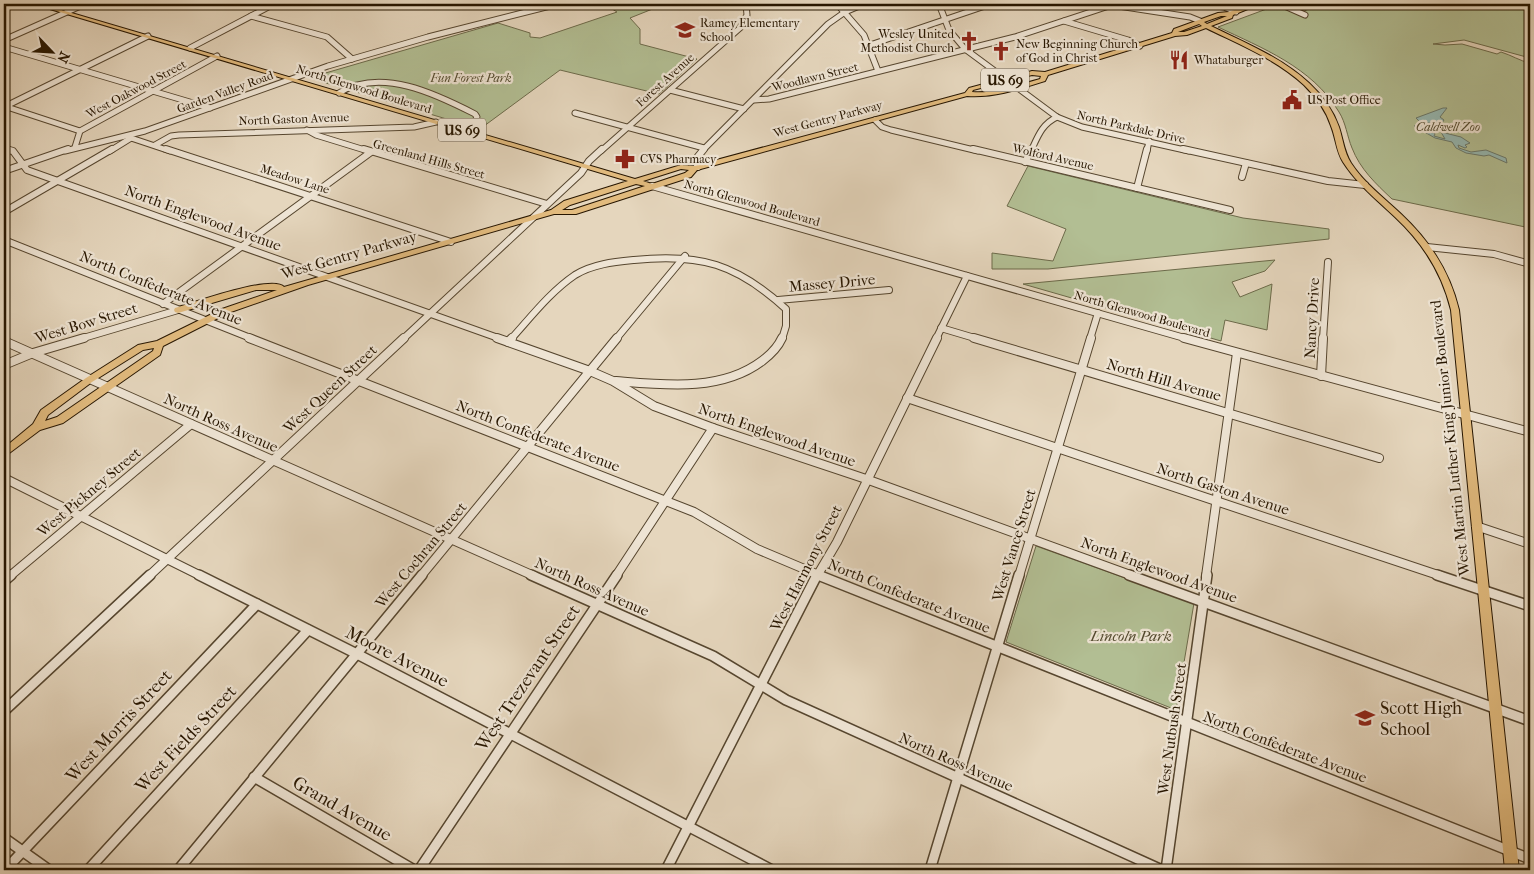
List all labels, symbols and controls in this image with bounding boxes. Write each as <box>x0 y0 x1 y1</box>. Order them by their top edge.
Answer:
place label: Ramey Elementary School <box>700 16 800 44</box>
school or university icon: Ramey Elementary School <box>674 19 696 41</box>
place label: Wesley United Methodist Church <box>860 27 954 55</box>
north arrow <box>28 28 78 78</box>
church icon: Wesley United Methodist Church <box>958 30 980 52</box>
place label: New Beginning Church of God in Christ <box>1016 37 1138 65</box>
church icon: New Beginning Church of God in Christ <box>990 40 1012 62</box>
text: N <box>53 49 73 66</box>
restaurant icon: Whataburger <box>1168 49 1190 71</box>
street label: Forest Avenue <box>633 50 697 110</box>
place label: Whataburger <box>1193 53 1264 67</box>
street label: West Oakwood Street <box>83 56 189 122</box>
street label: Woodlawn Street <box>769 59 860 95</box>
street label: North Glenwood Boulevard <box>295 62 434 116</box>
street label: Garden Valley Road <box>175 68 276 116</box>
road number: US 69 <box>981 68 1029 92</box>
park label: Fun Forest Park <box>430 71 511 85</box>
public building icon: US Post Office <box>1281 89 1303 111</box>
place label: US Post Office <box>1307 93 1381 107</box>
street label: West Gentry Parkway <box>771 98 885 141</box>
street label: North Parkdale Drive <box>1076 108 1186 146</box>
street label: North Gaston Avenue <box>238 110 350 128</box>
road number: US 69 <box>438 118 486 142</box>
park label: Caldwell Zoo <box>1416 120 1480 134</box>
street label: Greenland Hills Street <box>371 136 487 182</box>
street label: Wolford Avenue <box>1010 141 1095 173</box>
pharmacy icon: CVS Pharmacy <box>614 148 636 170</box>
place label: CVS Pharmacy <box>640 152 717 166</box>
street label: Meadow Lane <box>259 161 331 197</box>
street label: North Glenwood Boulevard <box>683 177 822 229</box>
street label: North Englewood Avenue <box>122 181 284 255</box>
street label: West Gentry Parkway <box>278 227 420 283</box>
street label: North Confederate Avenue <box>77 247 245 329</box>
street label: Massey Drive <box>788 270 877 296</box>
street label: Nancy Drive <box>1301 276 1323 359</box>
street label: North Glenwood Boulevard <box>1073 288 1212 340</box>
street label: West Martin Luther King Junior Boulevard <box>1426 298 1474 578</box>
street label: West Bow Street <box>32 299 140 347</box>
street label: West Queen Street <box>279 341 381 438</box>
street label: North Hill Avenue <box>1105 355 1224 405</box>
street label: North Ross Avenue <box>161 390 281 456</box>
street label: North Confederate Avenue <box>454 396 623 476</box>
street label: North Englewood Avenue <box>696 400 859 471</box>
street label: West Pickney Street <box>33 443 145 541</box>
street label: North Gaston Avenue <box>1154 459 1292 519</box>
street label: West Vance Street <box>988 486 1040 604</box>
street label: West Cochran Street <box>371 498 471 612</box>
street label: West Harmony Street <box>766 501 846 635</box>
street label: North Englewood Avenue <box>1078 533 1240 607</box>
street label: North Ross Avenue <box>532 554 652 620</box>
street label: North Confederate Avenue <box>825 555 993 637</box>
street label: West Trezevant Street <box>471 601 585 756</box>
street label: Moore Avenue <box>342 622 452 692</box>
park label: Lincoln Park <box>1089 627 1172 645</box>
street label: West Nutbush Street <box>1154 661 1190 797</box>
street label: West Morris Street <box>61 665 177 787</box>
street label: West Fields Street <box>130 681 241 798</box>
place label: Scott High School <box>1380 698 1462 740</box>
street label: North Confederate Avenue <box>1201 707 1370 787</box>
school or university icon: Scott High School <box>1354 707 1376 729</box>
street label: North Ross Avenue <box>896 729 1016 795</box>
street label: Grand Avenue <box>289 772 395 846</box>

